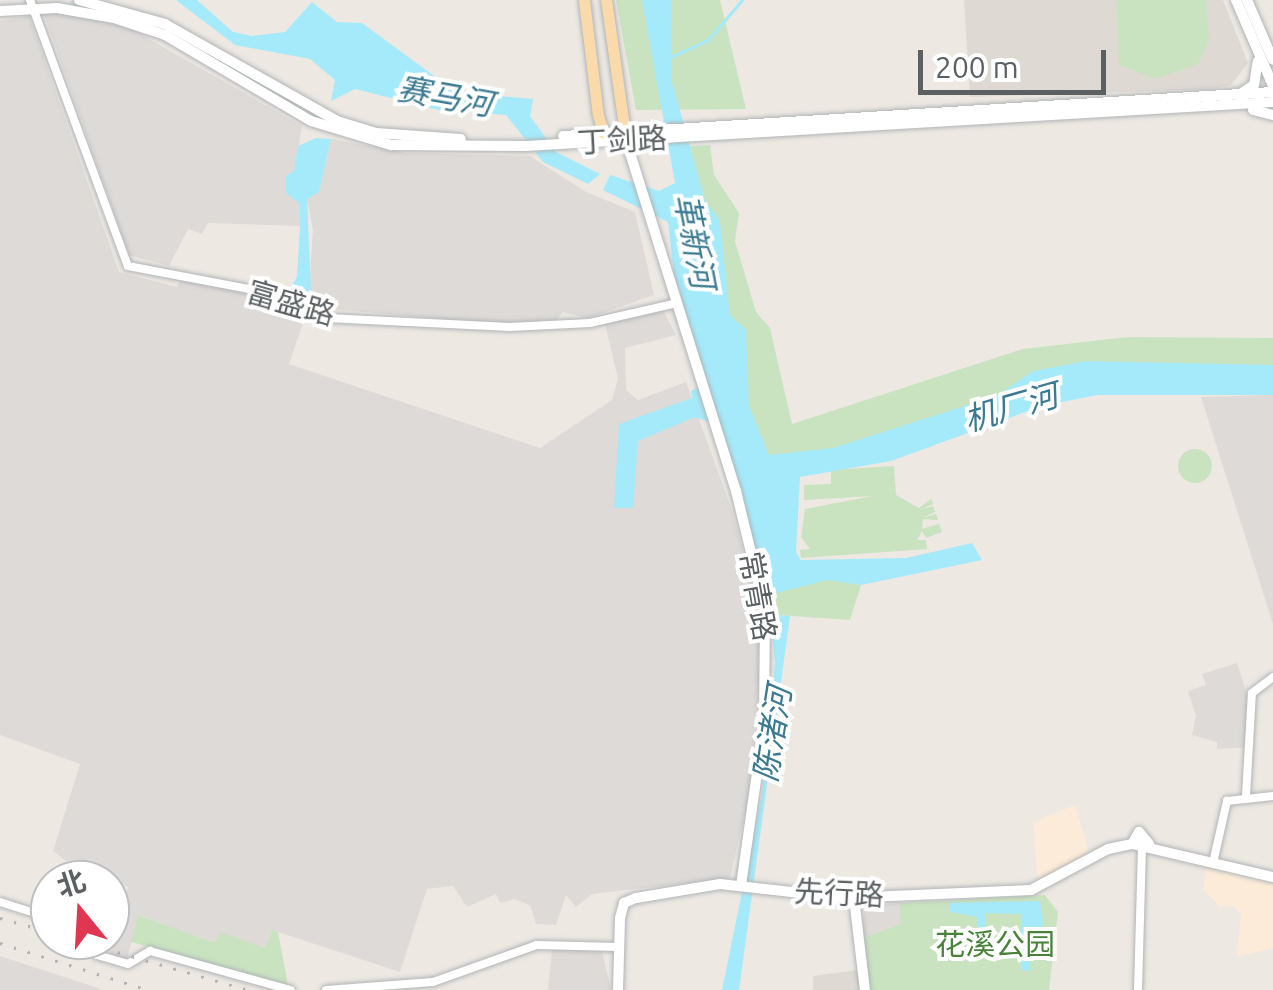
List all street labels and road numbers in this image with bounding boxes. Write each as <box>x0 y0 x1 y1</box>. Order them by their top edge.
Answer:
street label: 丁剑路 <box>576 120 668 160</box>
street label: 富盛路 <box>243 273 339 333</box>
street label: 常青路 <box>732 549 784 643</box>
street label: 先行路 <box>793 873 885 913</box>

